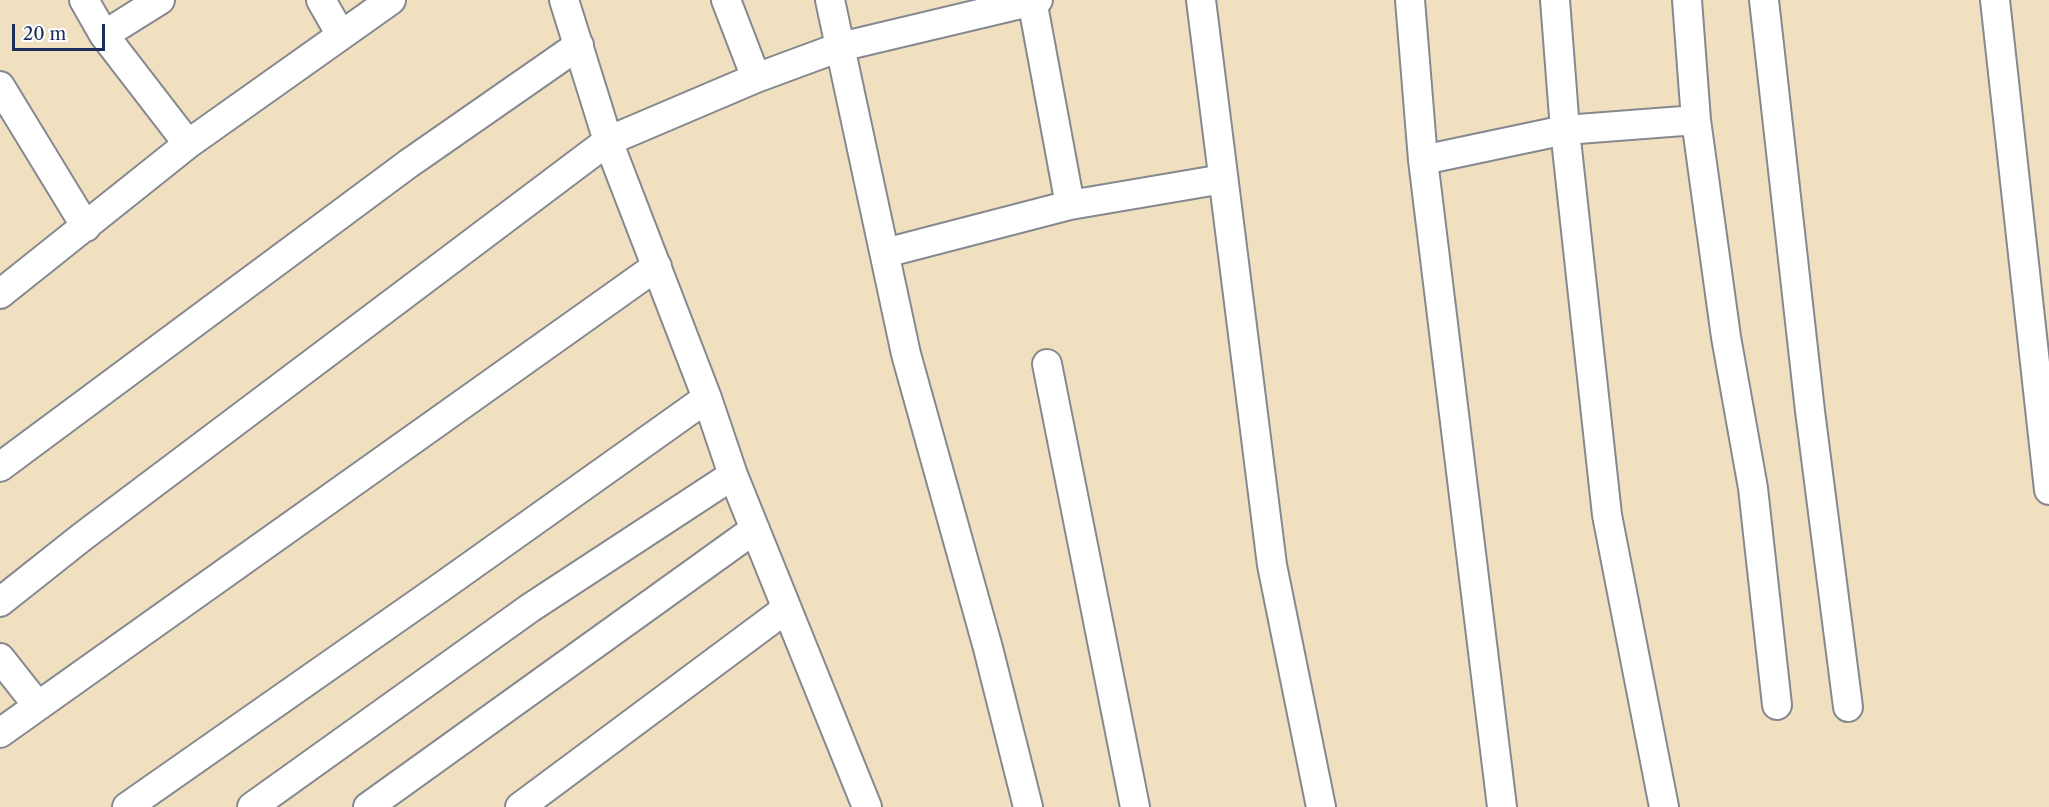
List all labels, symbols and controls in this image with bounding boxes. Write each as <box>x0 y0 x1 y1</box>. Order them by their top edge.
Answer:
scale bar <box>15 12 108 50</box>
text: 20 m <box>23 23 66 45</box>

